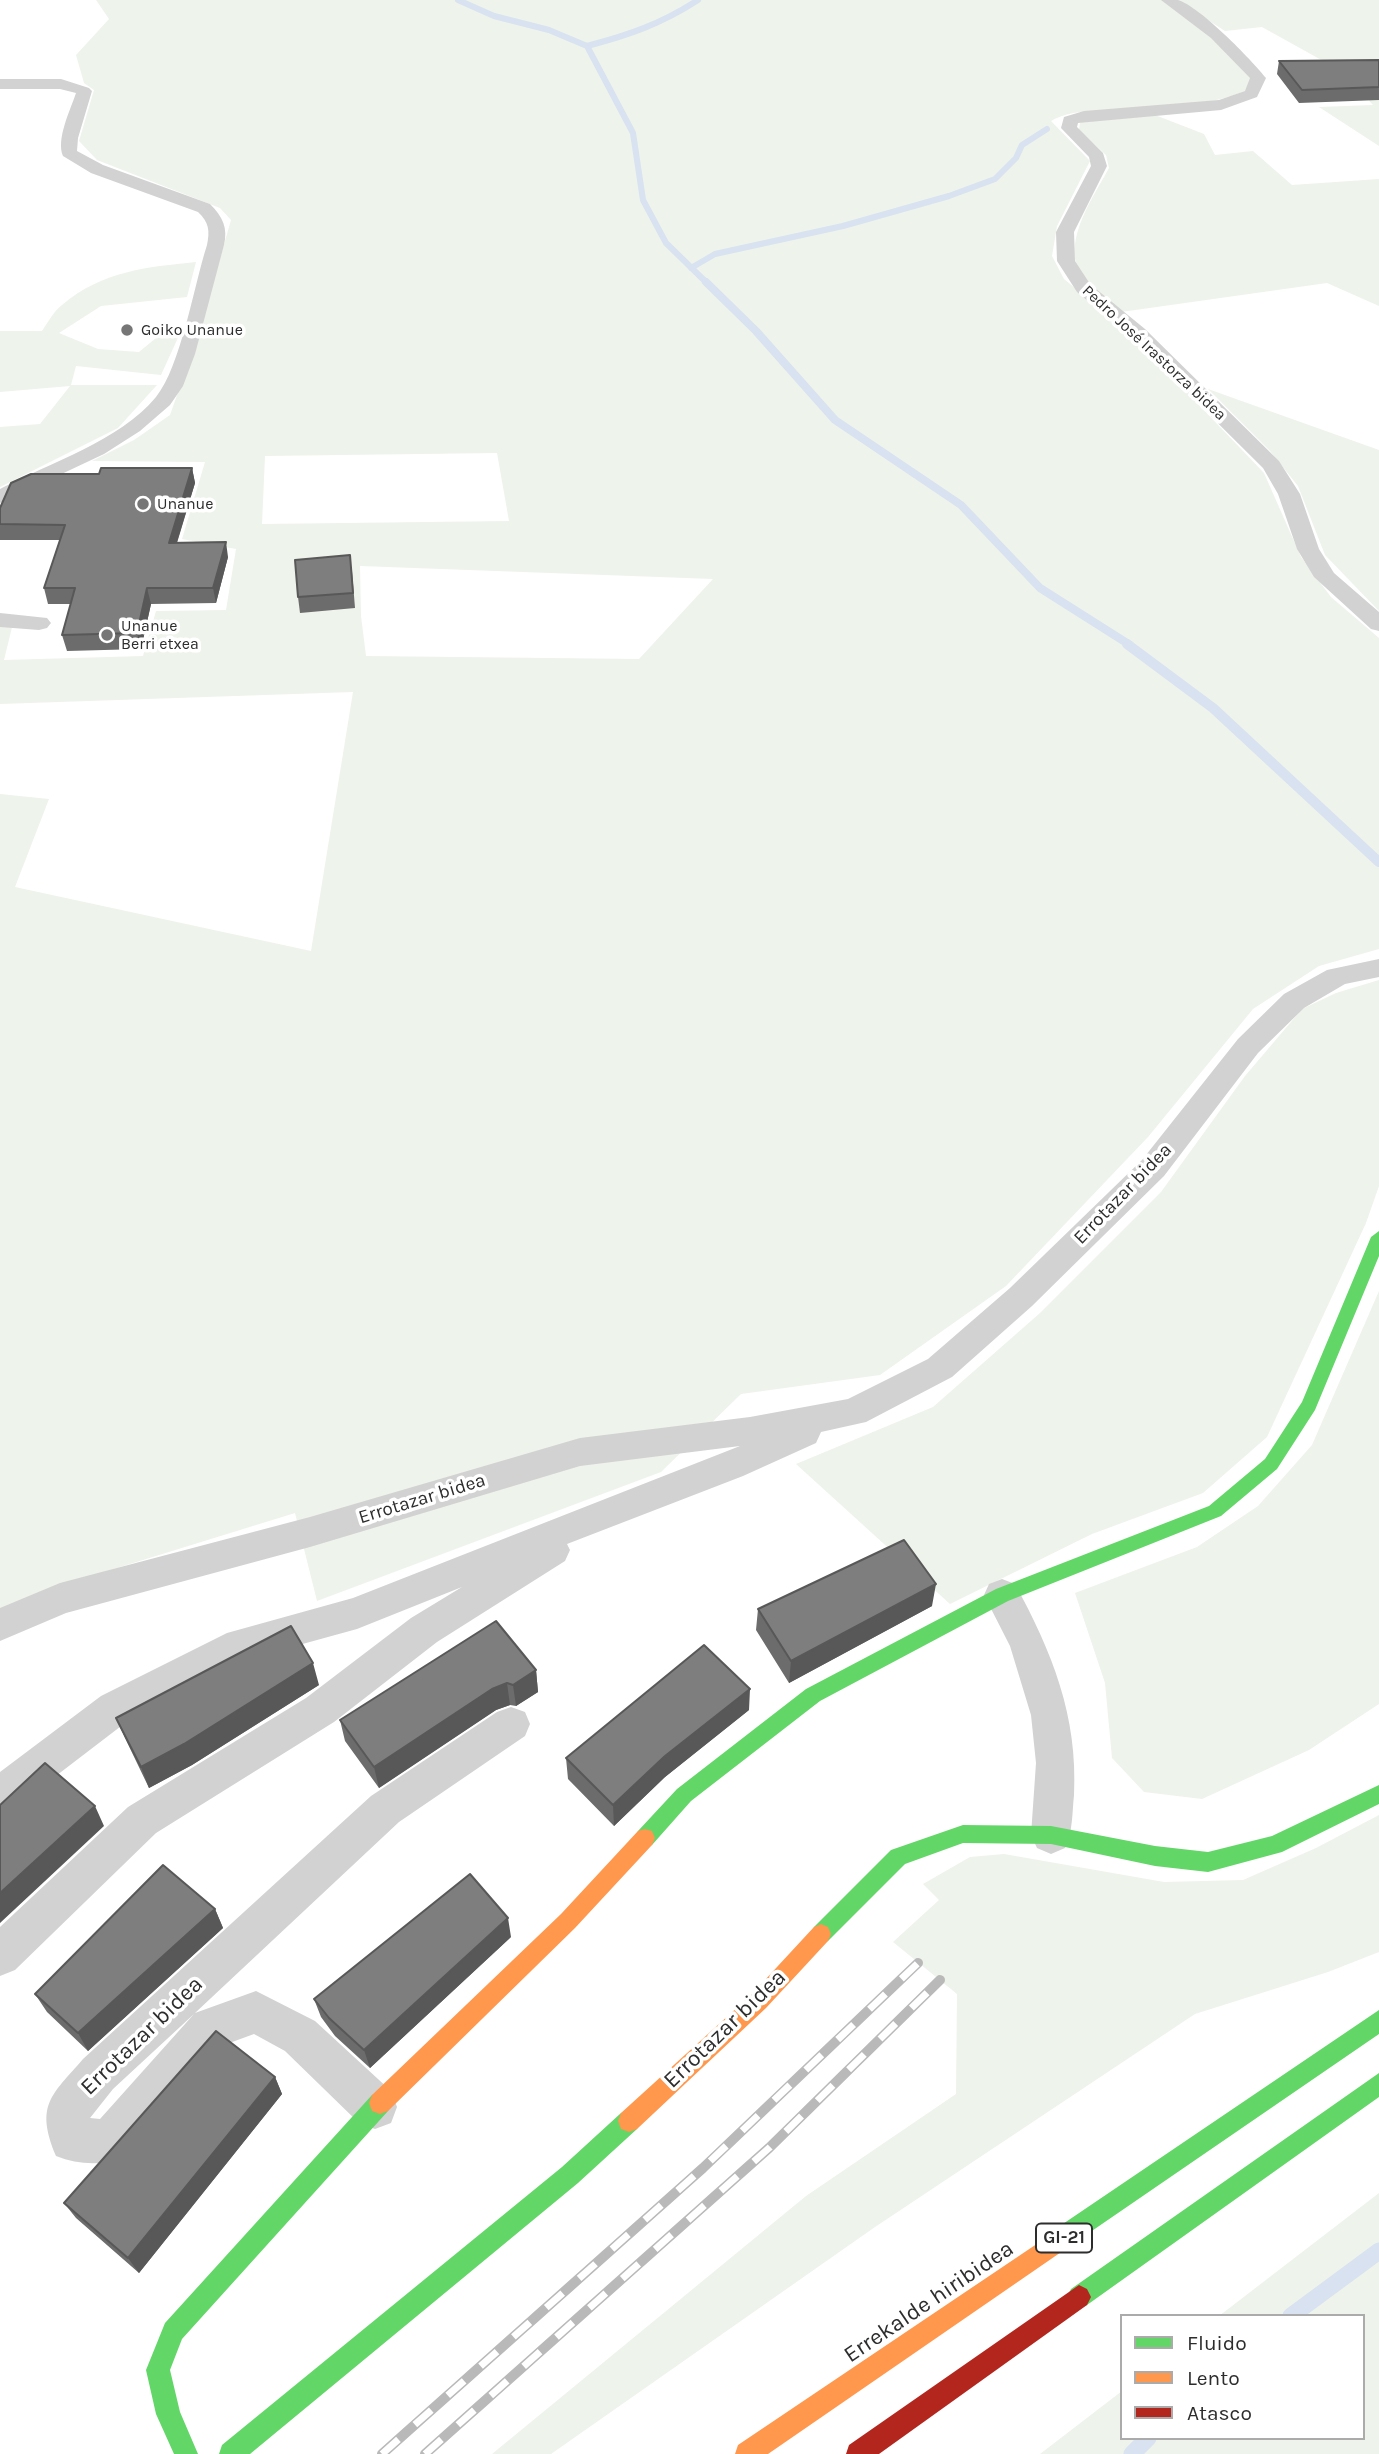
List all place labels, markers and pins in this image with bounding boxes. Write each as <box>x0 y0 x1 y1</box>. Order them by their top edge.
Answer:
place label: Goiko Unanue <box>141 320 243 340</box>
marker: Goiko Unanue <box>119 322 135 338</box>
place label: Unanue <box>157 494 213 514</box>
marker: Unanue <box>135 496 151 512</box>
place label: Unanue Berri etxea <box>121 616 199 654</box>
marker: Unanue Berri etxea <box>99 627 115 643</box>

